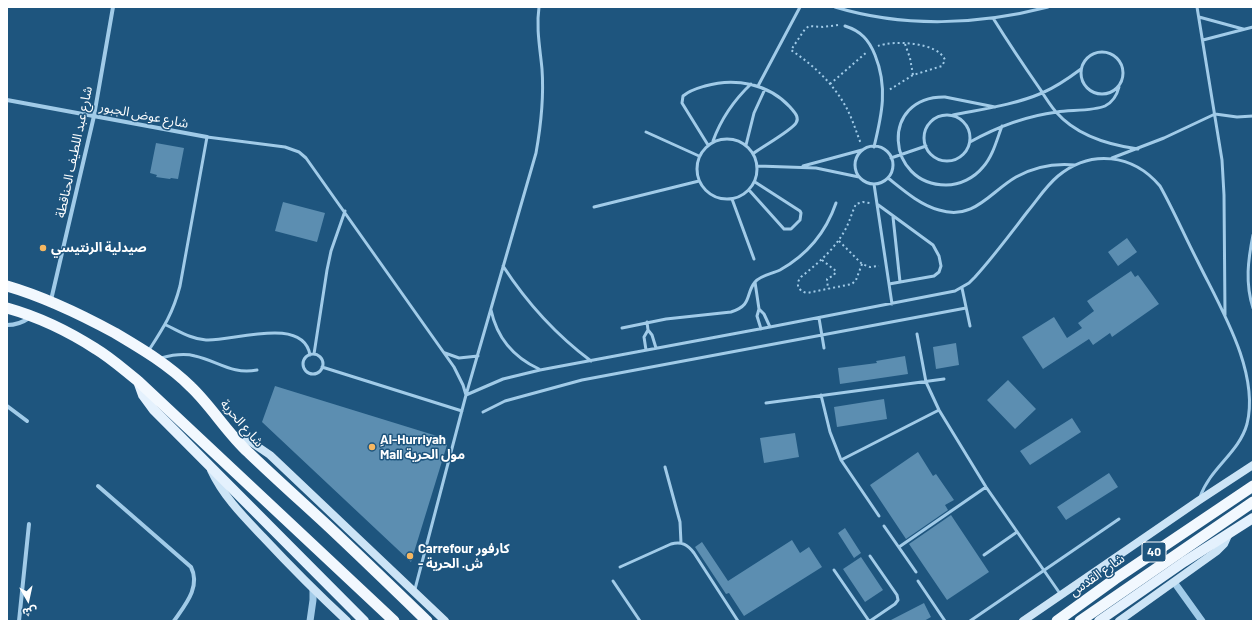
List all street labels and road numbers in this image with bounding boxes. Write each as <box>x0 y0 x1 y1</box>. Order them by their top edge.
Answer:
street label: شارع عبد اللطيف الحناقطة <box>52 85 96 219</box>
street label: شارع عوض الجبور <box>98 99 190 131</box>
street label: شارع الحرية <box>217 396 267 450</box>
road number: 40 <box>1142 542 1166 562</box>
street label: شارع القدس <box>1067 550 1127 600</box>

